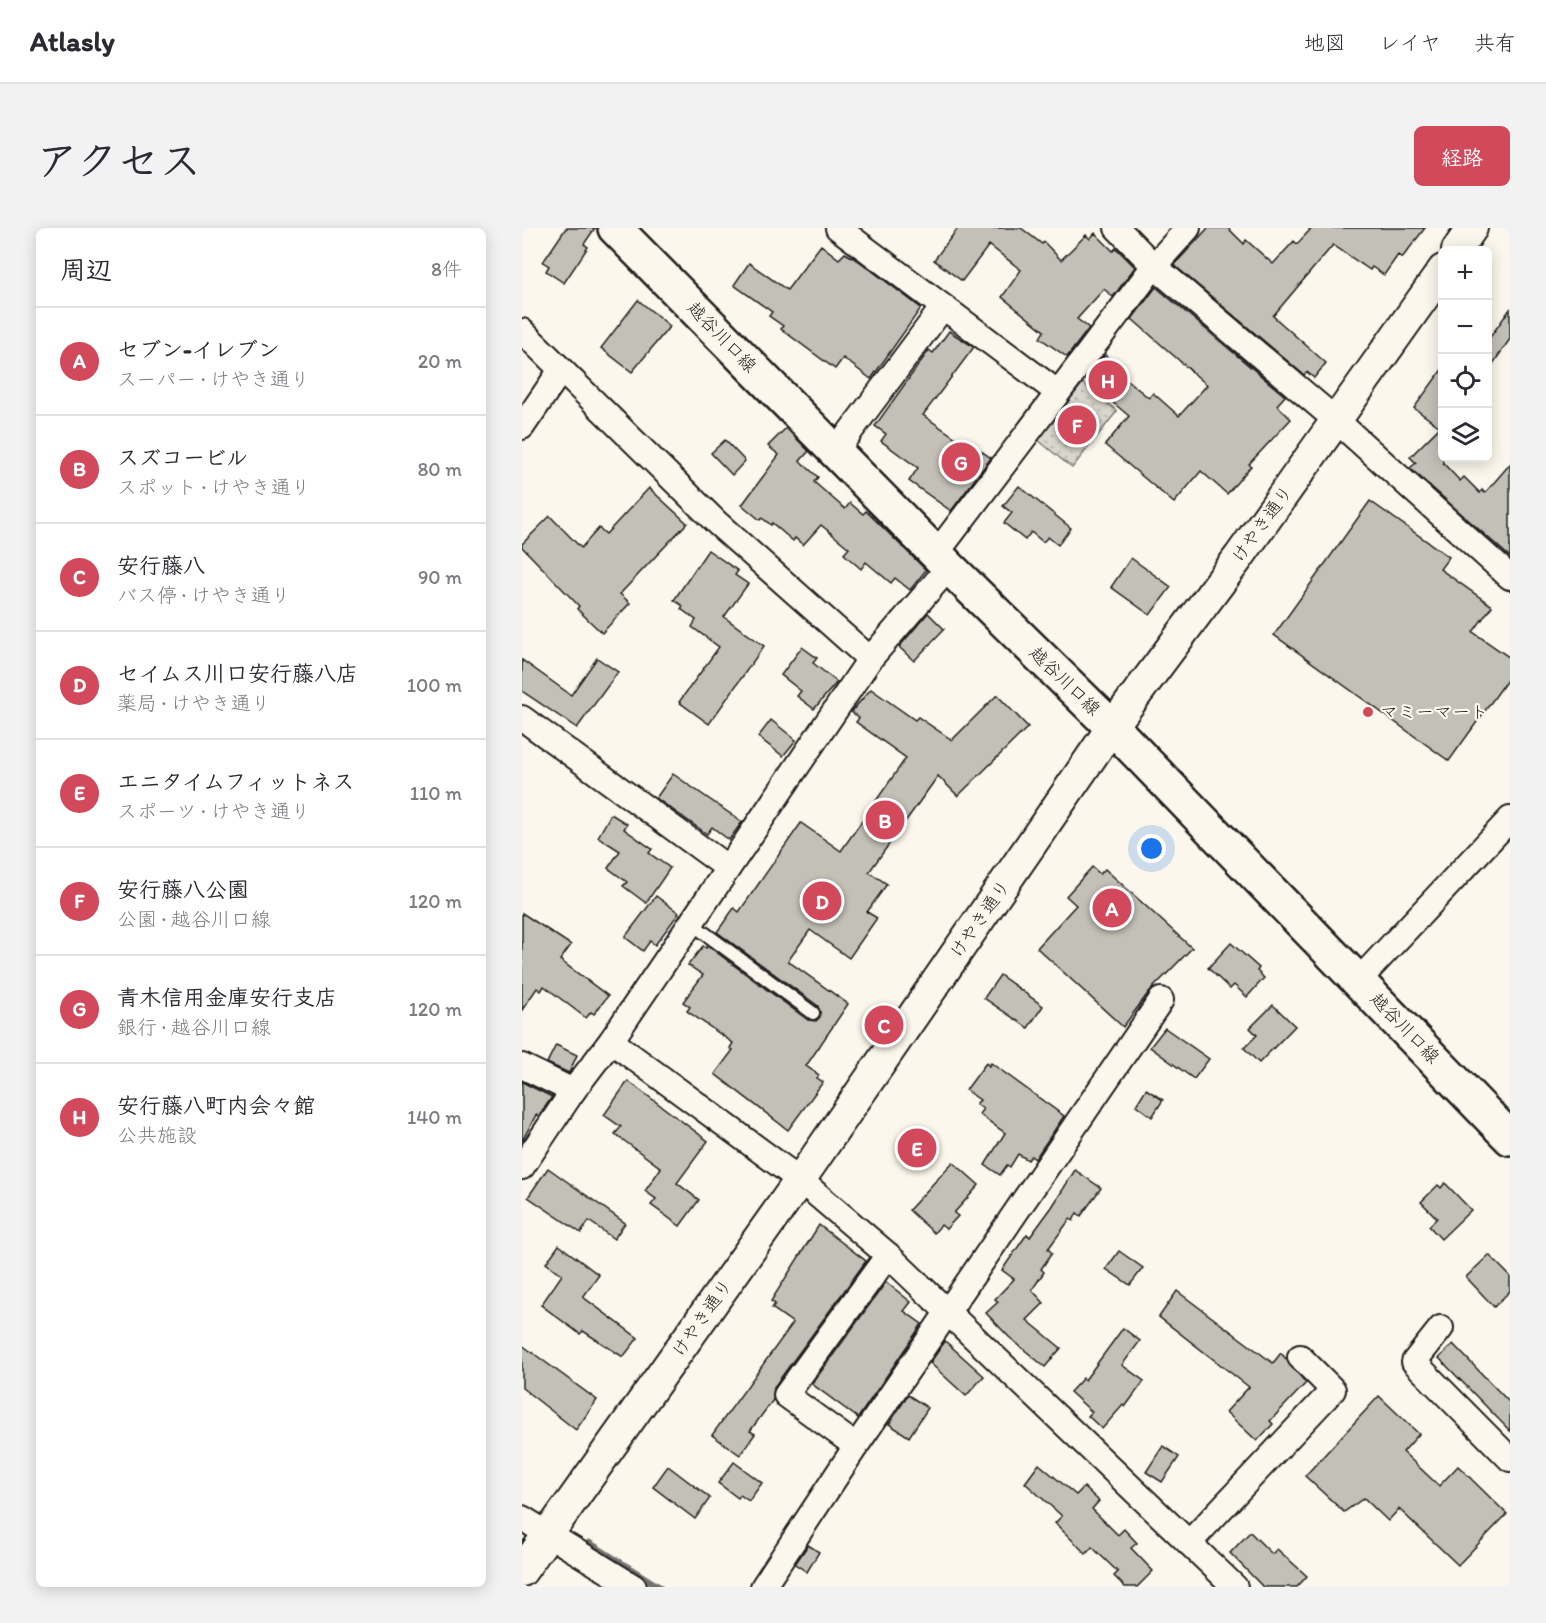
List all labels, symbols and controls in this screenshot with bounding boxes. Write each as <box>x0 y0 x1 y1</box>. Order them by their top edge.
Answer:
text: Atlasly <box>30 24 115 58</box>
text: 地図 <box>1304 30 1346 55</box>
text: レイヤ <box>1379 30 1441 55</box>
text: 共有 <box>1474 30 1516 55</box>
button: 経路 <box>1414 126 1510 186</box>
text: アクセス <box>36 135 201 186</box>
map controls <box>1438 246 1492 462</box>
button: + <box>1438 246 1492 300</box>
text: 周辺 <box>60 254 112 286</box>
text: 8件 <box>431 257 462 281</box>
street label: 越谷川口線 <box>683 297 761 377</box>
button: − <box>1438 300 1492 354</box>
text: セブン-イレブン <box>117 336 280 363</box>
text: A <box>73 349 86 373</box>
text: 20 m <box>418 349 462 373</box>
button: locate <box>1438 354 1492 408</box>
pin: H <box>1088 358 1128 402</box>
text: スーパー · けやき通り <box>117 367 310 391</box>
pin: F <box>1058 402 1096 448</box>
button: layers <box>1438 408 1492 462</box>
pin: G <box>942 440 980 484</box>
text: スズコービル <box>117 444 248 471</box>
text: B <box>73 457 86 481</box>
text: 80 m <box>417 457 462 481</box>
text: スポット · けやき通り <box>117 475 311 499</box>
street label: けやき通り <box>1227 481 1297 567</box>
text: 安行藤八 <box>117 552 205 579</box>
text: C <box>73 565 86 589</box>
text: 90 m <box>418 565 462 589</box>
text: バス停 · けやき通り <box>117 583 291 607</box>
street label: 越谷川口線 <box>1025 642 1105 720</box>
text: セイムス川口安行藤八店 <box>117 660 358 687</box>
text: D <box>73 673 86 697</box>
text: 100 m <box>407 673 462 697</box>
text: 薬局 · けやき通り <box>117 691 271 715</box>
place label: マミーマート <box>1380 701 1488 723</box>
marker: マミーマート <box>1361 705 1375 719</box>
text: エニタイムフィットネス <box>117 768 355 795</box>
text: E <box>74 781 85 805</box>
text: 110 m <box>410 781 462 805</box>
pin: B <box>866 798 904 842</box>
text: スポーツ · けやき通り <box>117 799 310 823</box>
your location <box>1137 834 1166 863</box>
text: 安行藤八公園 <box>117 876 249 903</box>
street label: けやき通り <box>945 876 1015 962</box>
pin: D <box>802 878 842 924</box>
pin: A <box>1092 886 1132 930</box>
text: F <box>74 889 85 913</box>
text: 120 m <box>409 889 462 913</box>
text: 公園 · 越谷川口線 <box>117 907 271 931</box>
text: 青木信用金庫安行支店 <box>117 984 337 1011</box>
street label: 越谷川口線 <box>1366 988 1444 1068</box>
text: G <box>73 997 86 1021</box>
text: 120 m <box>409 997 462 1021</box>
pin: C <box>864 1002 904 1048</box>
text: 銀行 · 越谷川口線 <box>117 1015 271 1039</box>
text: 安行藤八町内会々館 <box>117 1092 315 1119</box>
text: H <box>73 1105 86 1129</box>
text: 140 m <box>407 1105 462 1129</box>
text: 公共施設 <box>117 1123 197 1147</box>
pin: E <box>898 1126 936 1170</box>
street label: けやき通り <box>667 1275 737 1361</box>

